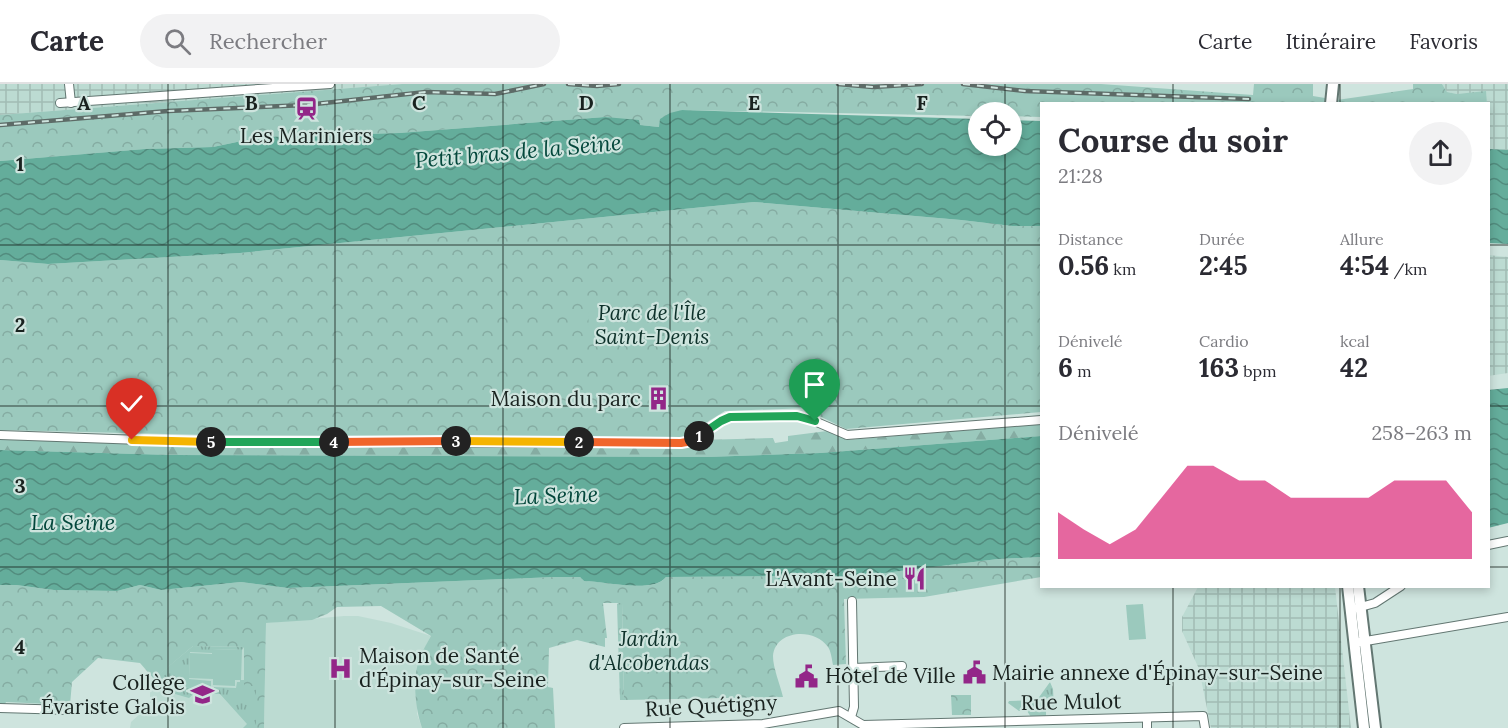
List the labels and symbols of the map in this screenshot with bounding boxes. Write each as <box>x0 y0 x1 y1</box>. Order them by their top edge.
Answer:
text: A <box>77 90 91 115</box>
text: B <box>244 90 258 115</box>
text: C <box>412 90 426 115</box>
text: D <box>578 90 594 115</box>
text: E <box>748 90 760 115</box>
text: F <box>916 90 928 115</box>
station icon: Les Mariniers <box>293 95 319 121</box>
place label: Les Mariniers <box>240 122 372 149</box>
water label: Petit bras de la Seine <box>414 128 622 174</box>
text: 1 <box>16 151 24 176</box>
park label: Parc de l'Île Saint-Denis <box>595 299 709 350</box>
text: 2 <box>15 312 25 337</box>
pin <box>789 359 840 421</box>
pin <box>106 378 157 440</box>
place label: Maison du parc <box>491 385 641 412</box>
building icon: Maison du parc <box>646 386 672 412</box>
pin: 1 <box>684 421 714 451</box>
pin: 3 <box>441 426 471 456</box>
pin: 5 <box>196 427 226 457</box>
pin: 4 <box>319 427 349 457</box>
pin: 2 <box>564 427 594 457</box>
text: 3 <box>14 473 26 498</box>
water label: La Seine <box>513 480 599 510</box>
water label: La Seine <box>31 508 115 536</box>
place label: L'Avant-Seine <box>765 565 897 592</box>
restaurant icon: L'Avant-Seine <box>902 566 928 592</box>
park label: Jardin d'Alcobendas <box>589 625 709 676</box>
text: 4 <box>15 634 26 659</box>
place label: Maison de Santé d'Épinay-sur-Seine <box>359 642 547 693</box>
hospital icon: Maison de Santé d'Épinay-sur-Seine <box>328 655 354 681</box>
place label: Mairie annexe d'Épinay-sur-Seine <box>992 659 1323 686</box>
public building icon: Mairie annexe d'Épinay-sur-Seine <box>961 660 987 686</box>
place label: Hôtel de Ville <box>825 662 956 689</box>
public building icon: Hôtel de Ville <box>794 663 820 689</box>
place label: Collège Évariste Galois <box>41 669 185 720</box>
school or university icon: Collège Évariste Galois <box>190 682 216 708</box>
street label: Rue Mulot <box>1020 687 1122 716</box>
street label: Rue Quétigny <box>644 689 778 722</box>

